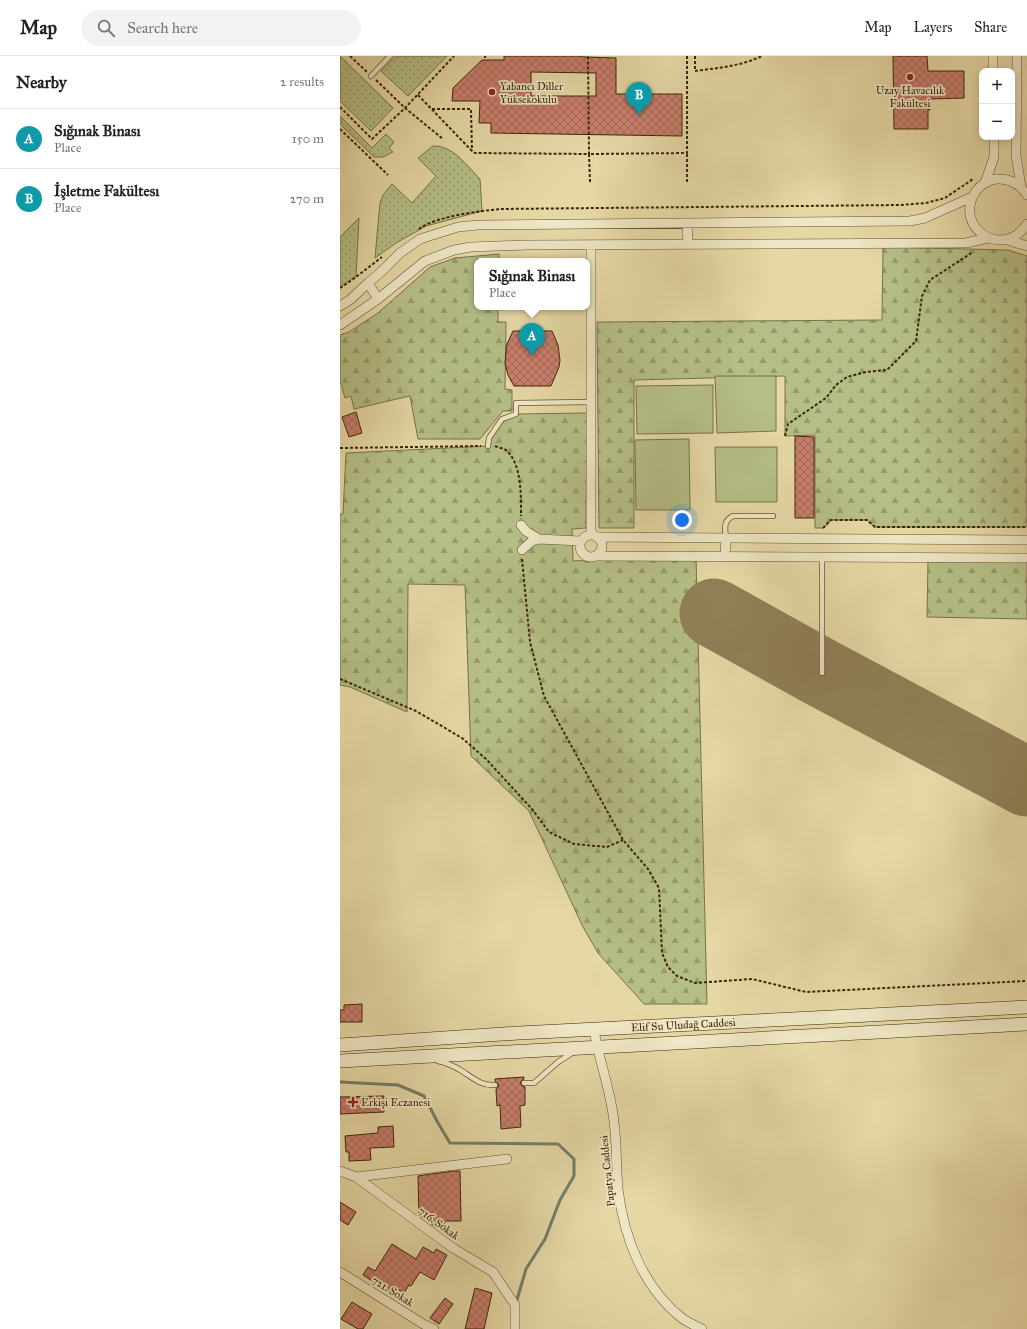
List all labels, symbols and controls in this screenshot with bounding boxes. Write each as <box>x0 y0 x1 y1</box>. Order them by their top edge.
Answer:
search box <box>81 10 361 46</box>
text: Map <box>20 16 57 39</box>
icon: search <box>95 17 117 39</box>
text: Search here <box>127 19 198 37</box>
text: Map <box>864 19 892 36</box>
text: Layers <box>914 19 952 36</box>
text: Share <box>974 19 1007 36</box>
map controls <box>979 68 1015 140</box>
button: + <box>979 68 1015 104</box>
text: Nearby <box>16 72 67 93</box>
marker: Uzay Havacılık Fakültesi <box>905 72 915 82</box>
text: 2 results <box>280 74 324 90</box>
place label: Yabancı Diller Yüksekokulu <box>500 80 564 106</box>
pin: B <box>626 82 652 115</box>
place label: Uzay Havacılık Fakültesi <box>876 84 945 110</box>
marker: Yabancı Diller Yüksekokulu <box>487 87 497 97</box>
button: − <box>979 104 1015 140</box>
text: Sığınak Binası <box>54 122 141 140</box>
text: A <box>25 131 33 147</box>
text: 150 m <box>292 131 324 147</box>
text: Place <box>54 140 81 156</box>
text: İşletme Fakültesı <box>54 182 159 200</box>
text: B <box>25 191 33 207</box>
text: 270 m <box>290 191 324 207</box>
text: Place <box>54 200 81 216</box>
popup <box>474 258 590 310</box>
text: Sığınak Binası <box>489 267 575 285</box>
text: Place <box>489 285 516 301</box>
pin: A <box>519 323 545 356</box>
your location <box>672 510 692 530</box>
street label: Elif Su Uludağ Caddesi <box>631 1016 736 1034</box>
place label: Erkişi Eczanesi <box>361 1096 430 1109</box>
marker: Erkişi Eczanesi <box>348 1097 358 1107</box>
street label: Papatya Caddesi <box>597 1135 618 1207</box>
street label: 716. Sokak <box>416 1204 462 1243</box>
street label: 721. Sokak <box>369 1273 417 1310</box>

